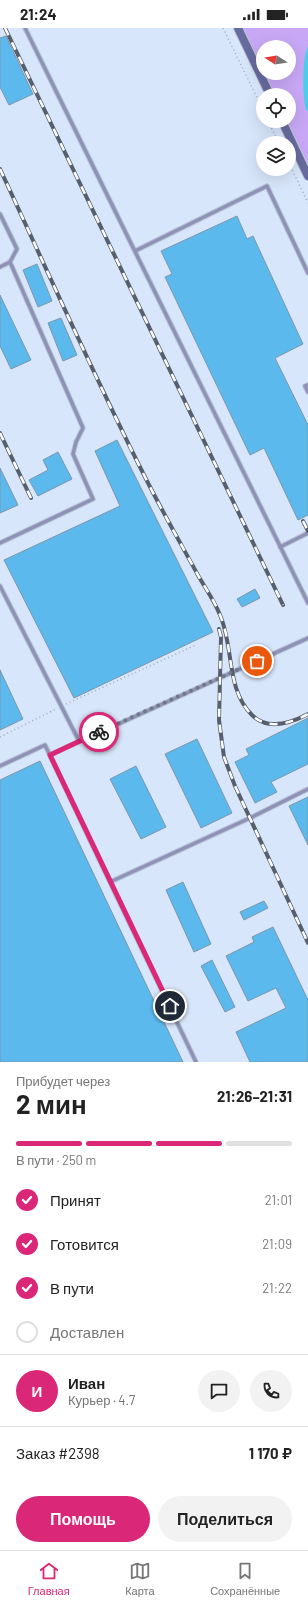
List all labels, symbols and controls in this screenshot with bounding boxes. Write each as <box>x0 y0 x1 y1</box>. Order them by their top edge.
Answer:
text: 21:24 <box>20 5 57 23</box>
north arrow <box>256 40 296 80</box>
map controls <box>256 40 296 176</box>
button: locate <box>256 88 296 128</box>
button: layers <box>256 136 296 176</box>
pin <box>240 644 274 678</box>
icon: bag <box>246 650 268 672</box>
courier <box>79 712 119 752</box>
icon: bike <box>88 721 110 743</box>
pin <box>153 989 187 1023</box>
icon: home <box>159 995 181 1017</box>
text: Прибудет через <box>16 1073 110 1089</box>
text: 21:26–21:31 <box>217 1087 292 1105</box>
text: 2 мин <box>16 1088 87 1119</box>
text: В пути · 250 m <box>16 1152 96 1168</box>
icon: check <box>16 1189 38 1211</box>
text: Принят <box>50 1191 101 1209</box>
text: 21:01 <box>265 1192 292 1208</box>
icon: check <box>16 1233 38 1255</box>
text: Готовится <box>50 1235 119 1253</box>
text: 21:09 <box>262 1236 292 1252</box>
icon: check <box>16 1277 38 1299</box>
text: В пути <box>50 1279 94 1297</box>
text: 21:22 <box>262 1280 292 1296</box>
text: Доставлен <box>50 1323 124 1341</box>
button: chat <box>198 1370 240 1412</box>
button: phone <box>250 1370 292 1412</box>
text: Иван <box>68 1374 105 1392</box>
text: И <box>32 1382 42 1400</box>
text: Курьер · 4.7 <box>68 1392 135 1408</box>
text: Заказ #2398 <box>16 1444 100 1462</box>
text: 1 170 ₽ <box>249 1444 292 1462</box>
button: Помощь <box>16 1496 150 1542</box>
button: Поделиться <box>158 1496 292 1542</box>
tab: Главная <box>28 1560 70 1597</box>
tab: Карта <box>125 1560 155 1597</box>
tab: Сохранённые <box>210 1560 280 1597</box>

